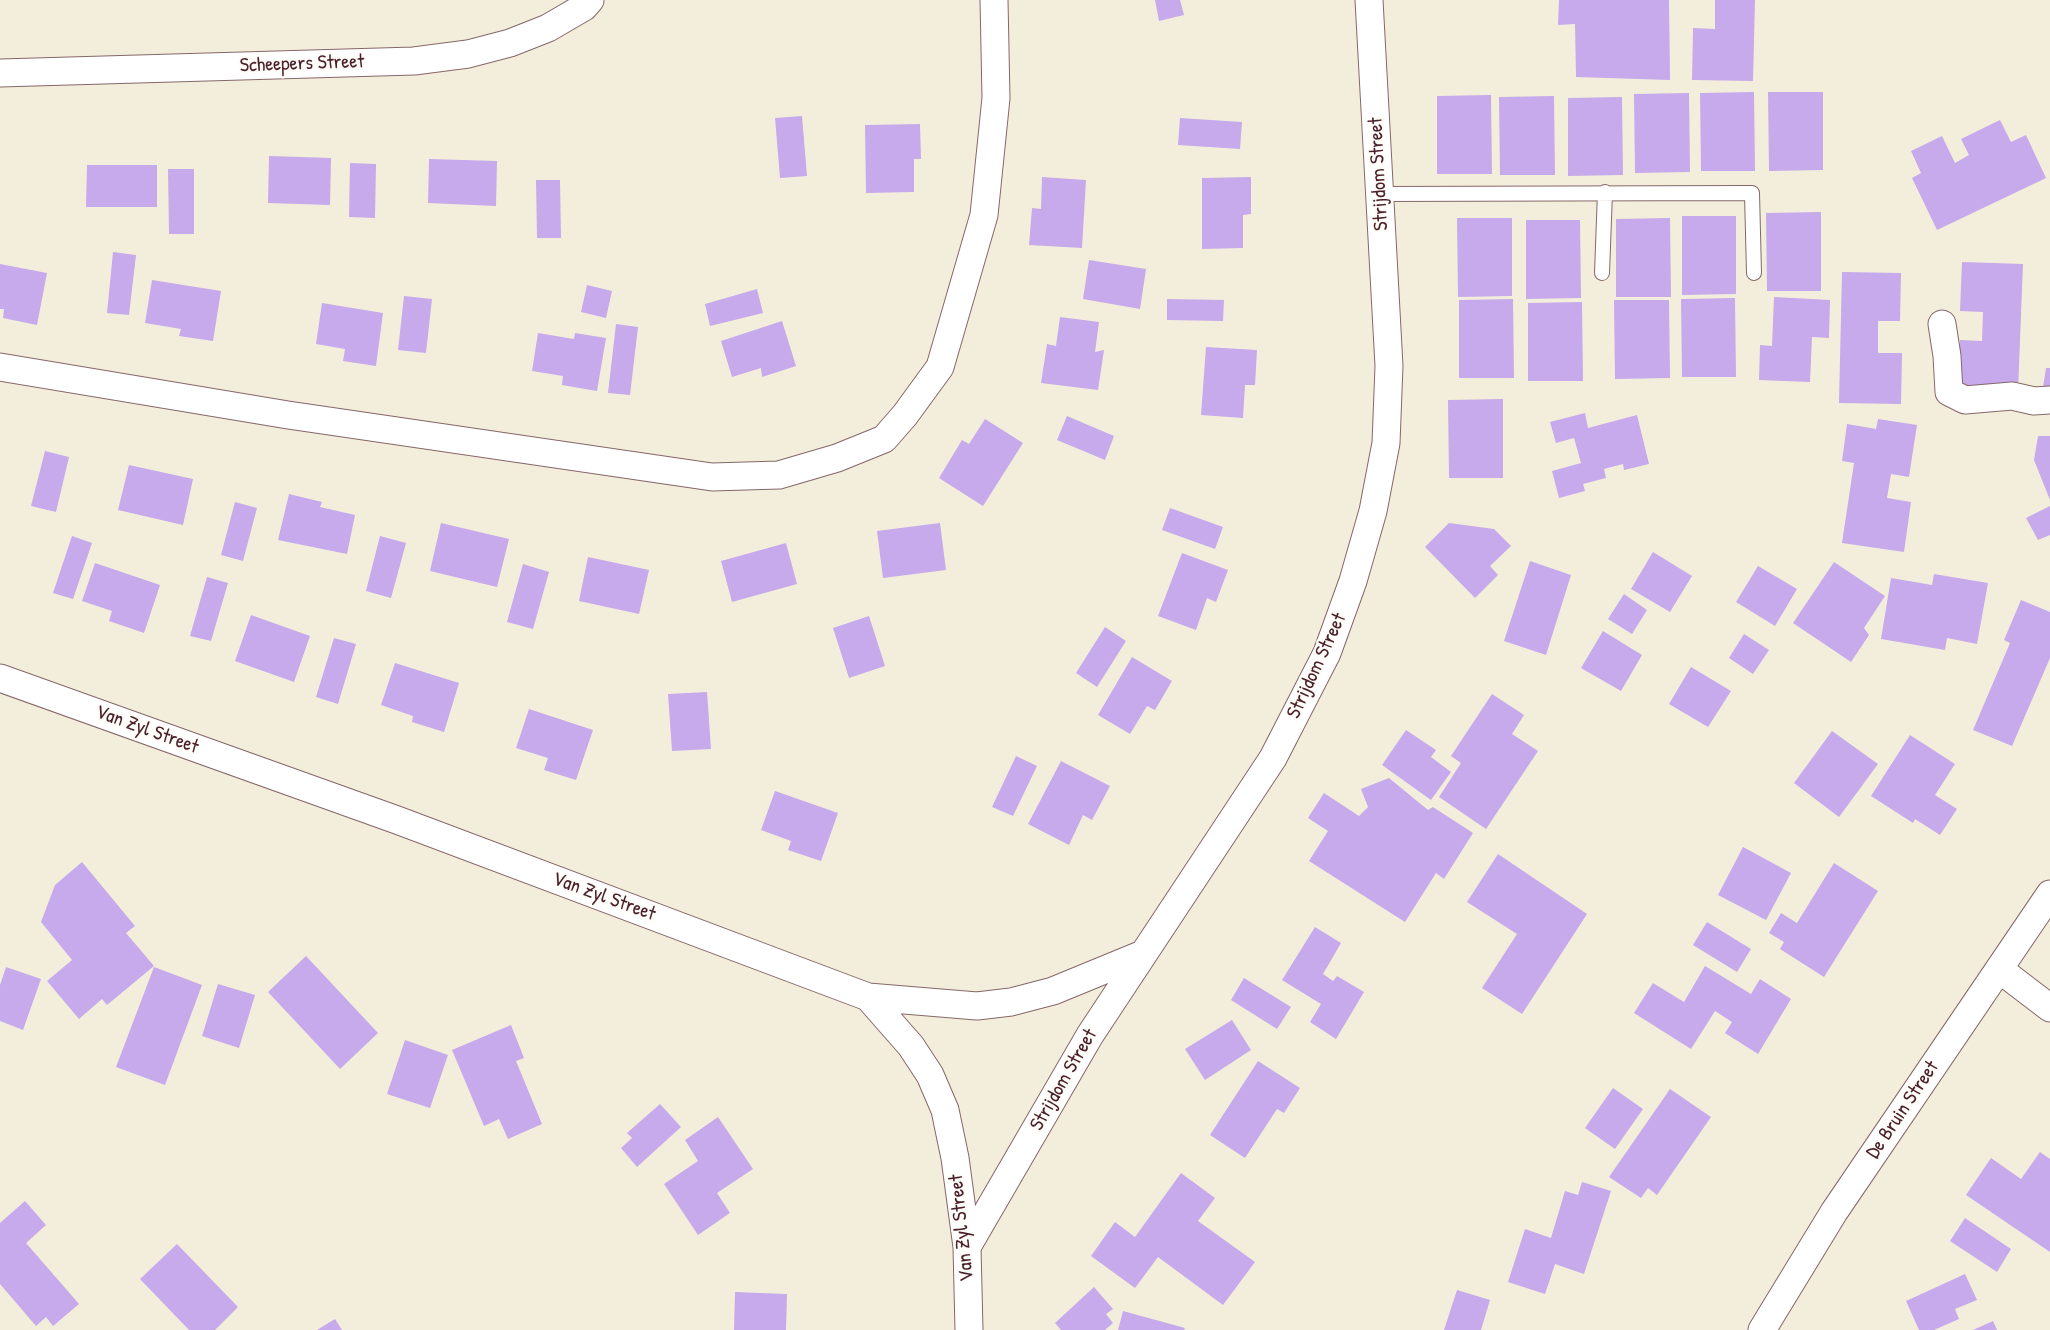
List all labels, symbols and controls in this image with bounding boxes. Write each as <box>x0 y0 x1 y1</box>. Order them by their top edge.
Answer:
street label: Scheepers Street <box>239 50 365 78</box>
street label: Strijdom Street <box>1364 117 1394 231</box>
street label: Strijdom Street <box>1282 609 1352 723</box>
street label: Van Zyl Street <box>92 700 202 760</box>
street label: Van Zyl Street <box>549 867 659 927</box>
street label: Strijdom Street <box>1025 1025 1103 1135</box>
street label: De Bruin Street <box>1862 1057 1944 1163</box>
street label: Van Zyl Street <box>944 1173 980 1283</box>

